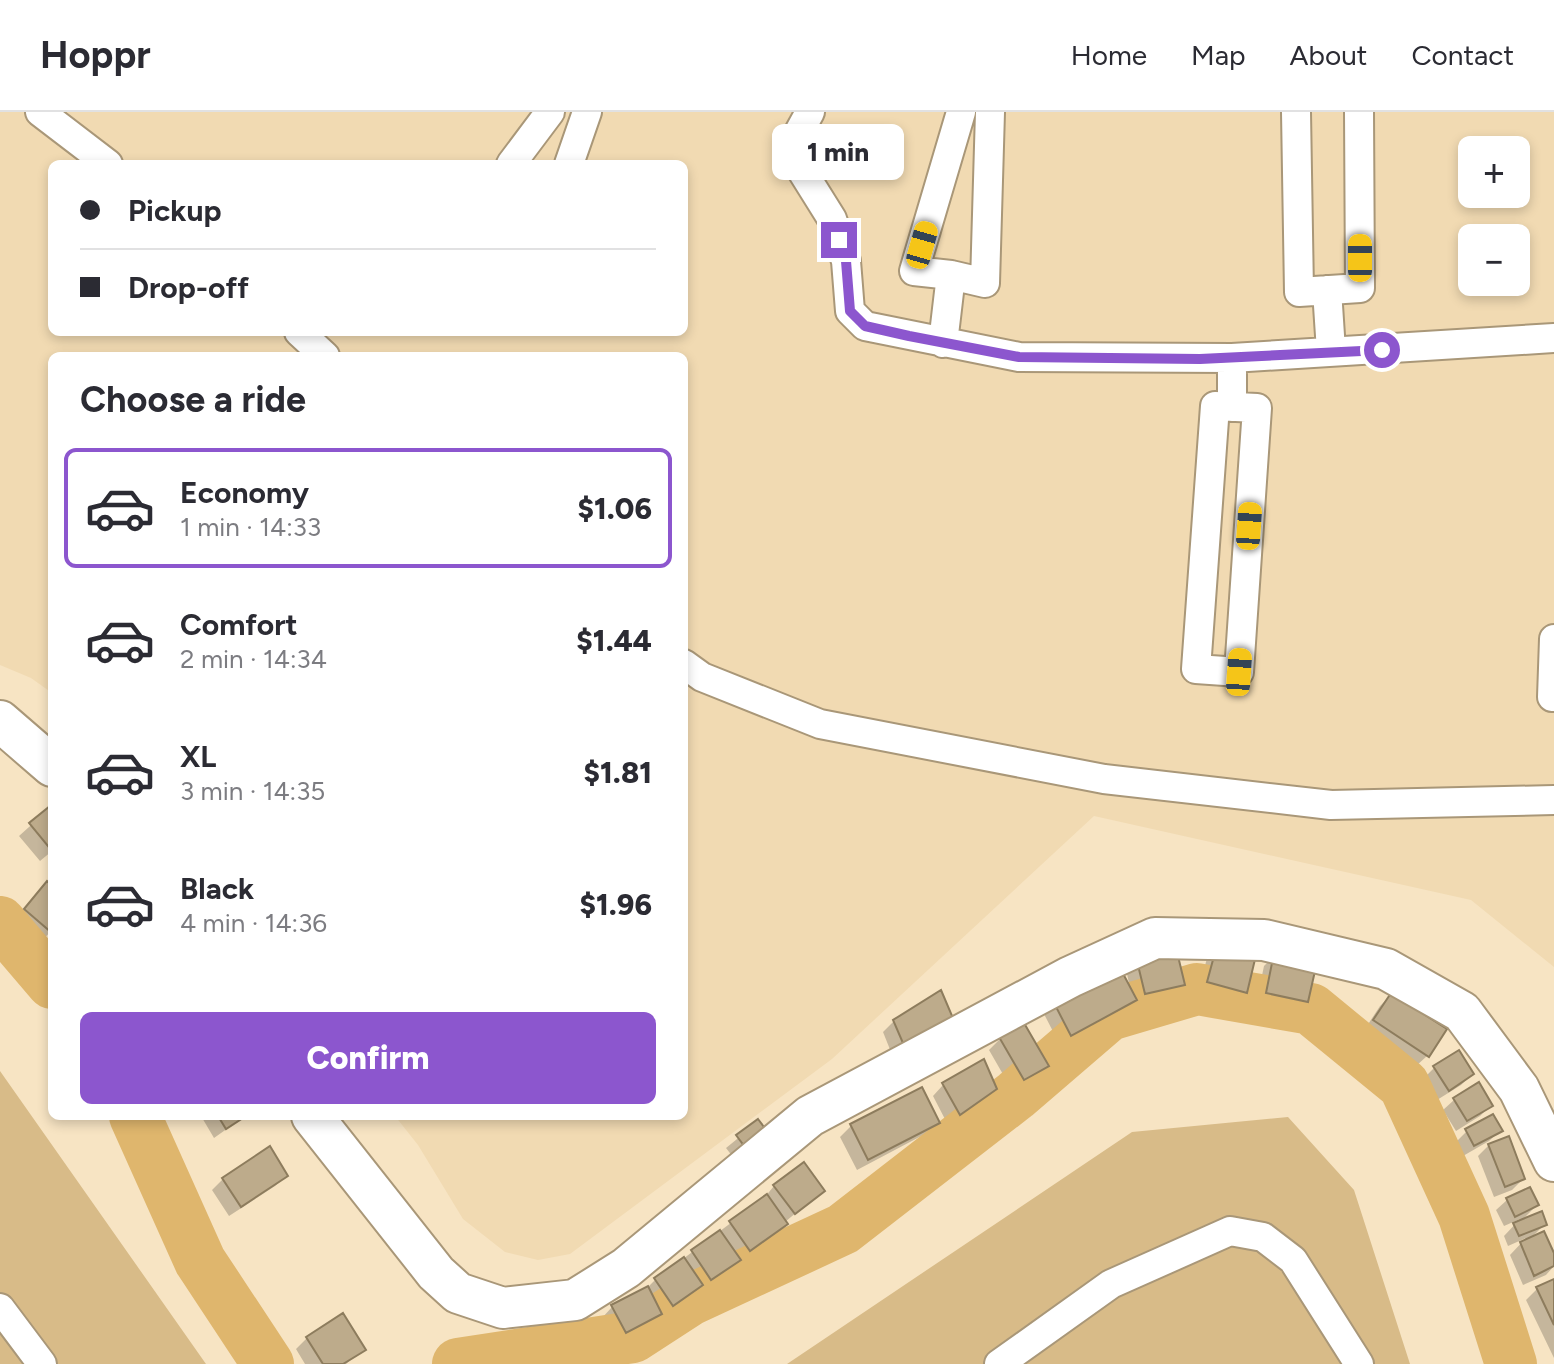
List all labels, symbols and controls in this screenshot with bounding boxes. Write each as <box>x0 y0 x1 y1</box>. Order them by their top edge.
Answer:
text: Hoppr <box>40 32 151 78</box>
text: Home <box>1071 38 1147 72</box>
text: Map <box>1191 38 1246 72</box>
text: About <box>1290 38 1367 72</box>
text: Contact <box>1411 38 1514 72</box>
callout: 1 min <box>773 124 905 180</box>
text: 1 min <box>807 136 869 168</box>
map controls <box>1458 136 1530 296</box>
button: + <box>1458 136 1530 208</box>
text: Pickup <box>128 192 222 229</box>
car <box>904 219 940 271</box>
route end <box>821 222 857 258</box>
button: − <box>1458 224 1530 296</box>
car <box>1348 234 1372 282</box>
text: Drop-off <box>128 269 249 306</box>
route start <box>1364 332 1400 368</box>
text: Choose a ride <box>80 378 306 421</box>
icon: car <box>84 472 156 544</box>
text: Economy <box>180 474 309 511</box>
text: $1.06 <box>578 490 652 527</box>
car <box>1235 501 1263 551</box>
text: 1 min · 14:33 <box>180 511 321 543</box>
icon: car <box>84 604 156 676</box>
text: Comfort <box>180 606 298 643</box>
text: $1.44 <box>576 622 652 659</box>
text: 2 min · 14:34 <box>180 643 327 675</box>
car <box>1225 647 1253 697</box>
icon: car <box>84 736 156 808</box>
text: XL <box>180 738 216 775</box>
text: $1.81 <box>584 754 652 791</box>
text: 3 min · 14:35 <box>180 775 325 807</box>
icon: car <box>84 868 156 940</box>
text: Black <box>180 870 254 907</box>
text: $1.96 <box>580 886 652 923</box>
text: 4 min · 14:36 <box>180 907 327 939</box>
button: Confirm <box>80 1012 656 1104</box>

